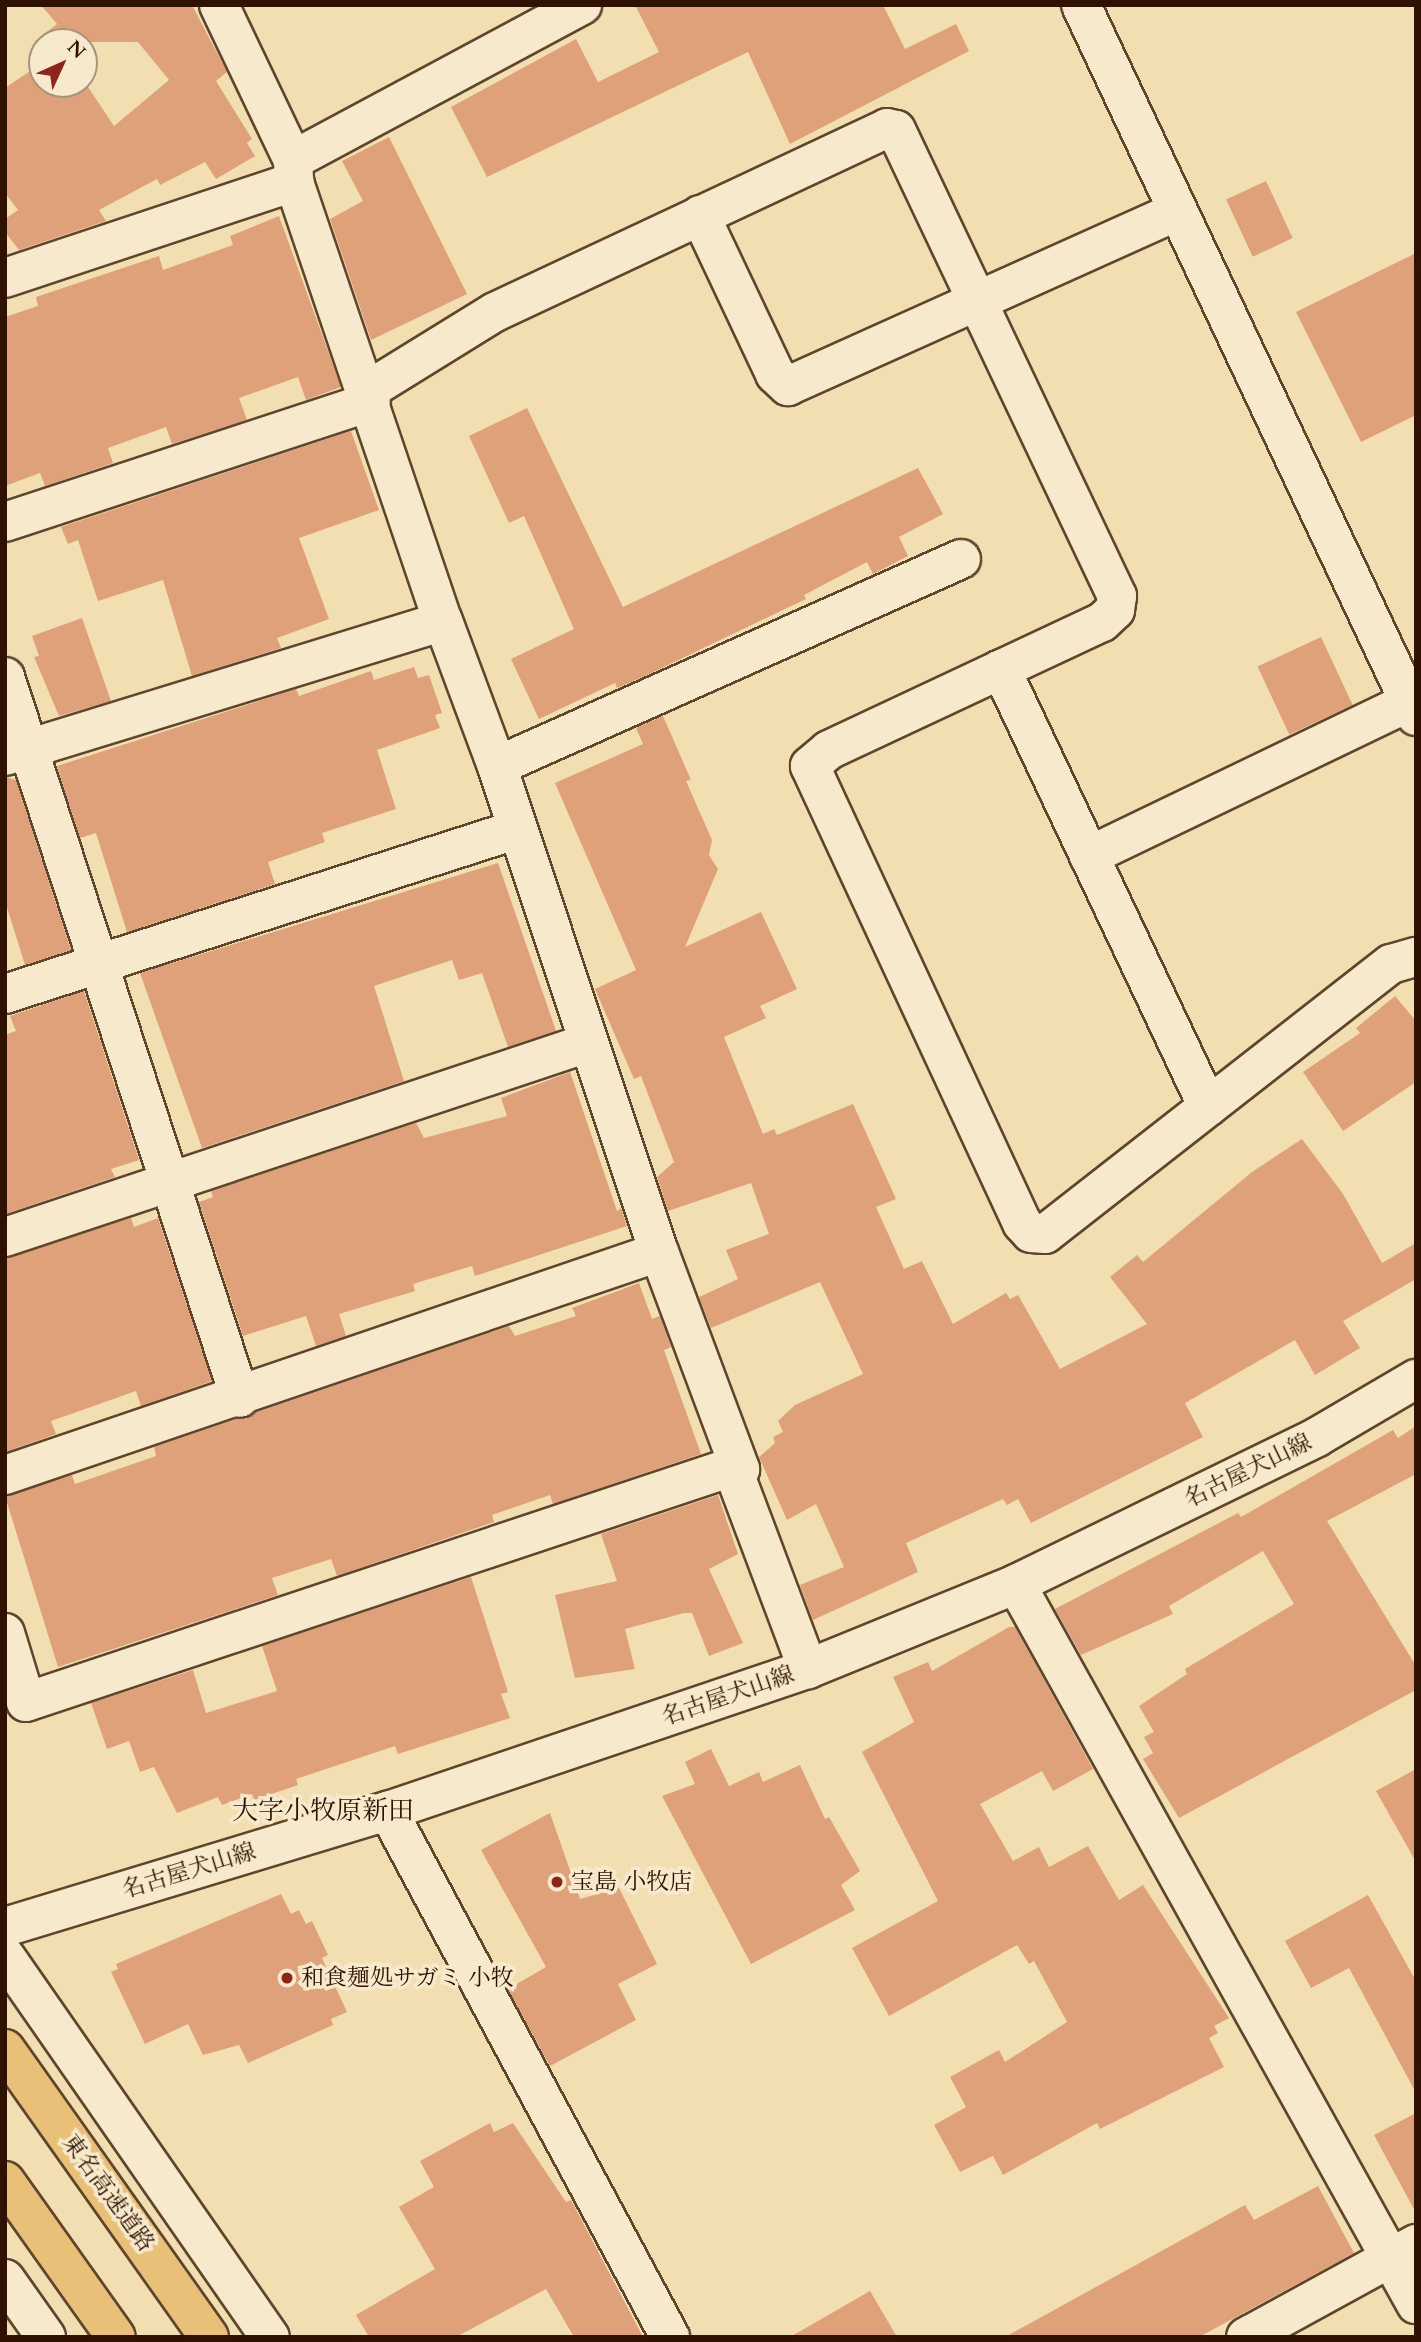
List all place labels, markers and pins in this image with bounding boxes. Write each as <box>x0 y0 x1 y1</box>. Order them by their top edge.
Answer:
place label: 宝島 小牧店 <box>571 1868 692 1896</box>
marker: 宝島 小牧店 <box>549 1874 565 1890</box>
place label: 和食麺処サガミ 小牧 <box>301 1964 514 1992</box>
marker: 和食麺処サガミ 小牧 <box>279 1970 295 1986</box>

